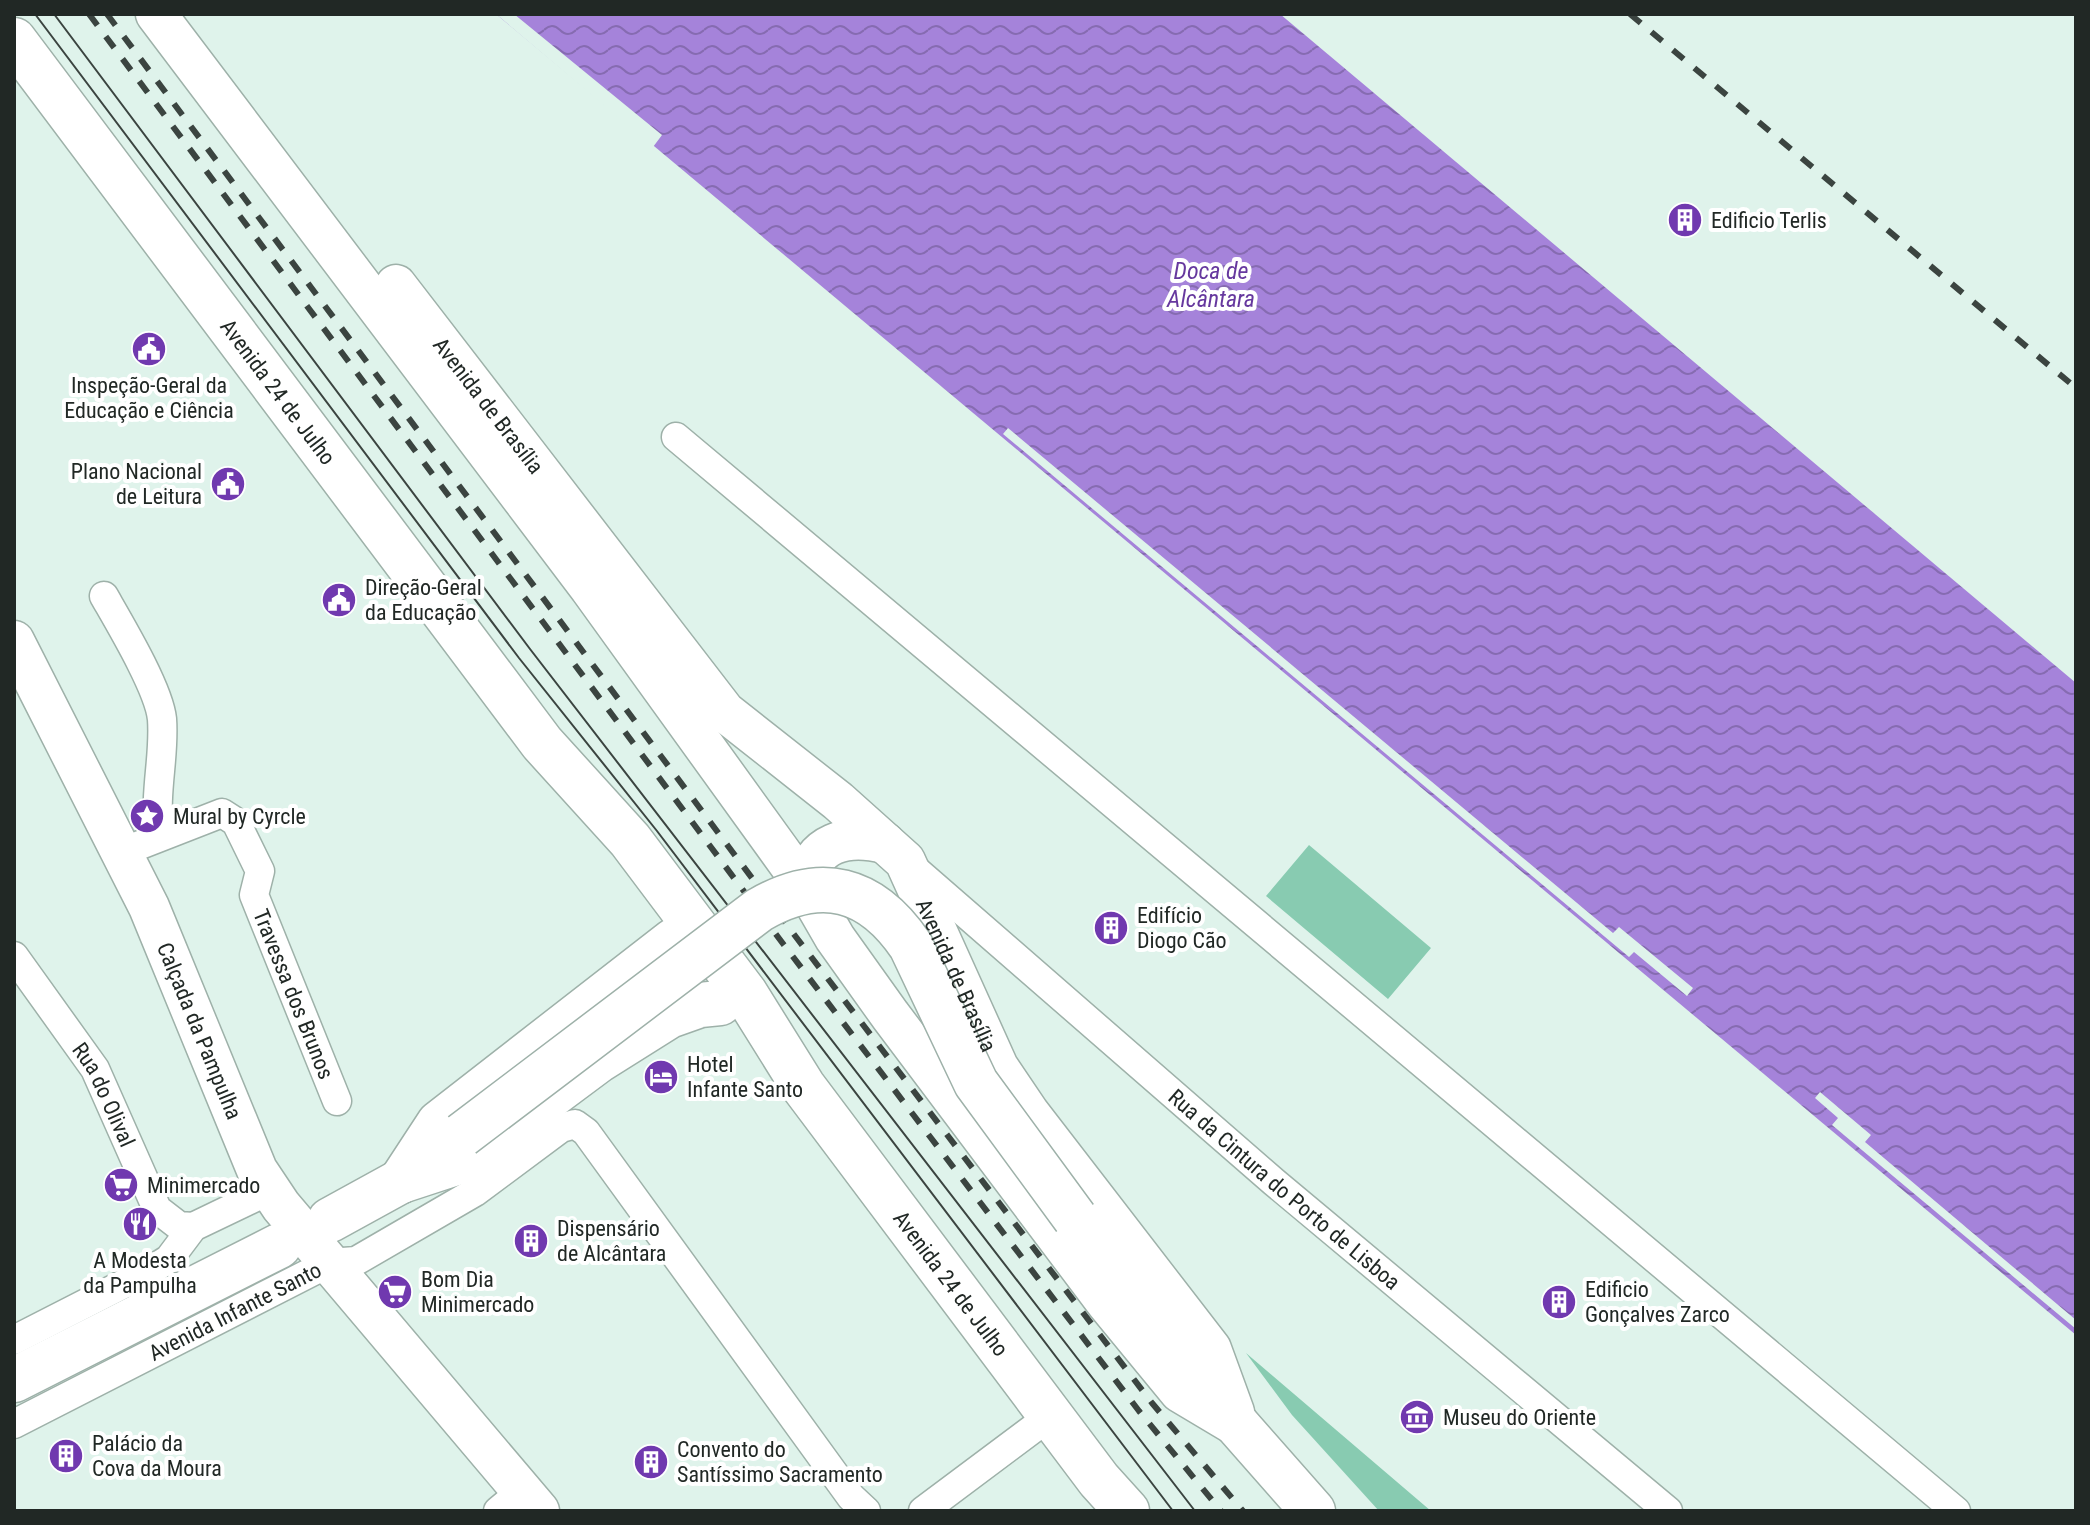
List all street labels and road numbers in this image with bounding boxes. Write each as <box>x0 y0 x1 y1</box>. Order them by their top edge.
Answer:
street label: Avenida 24 de Julho <box>215 315 340 470</box>
street label: Avenida de Brasília <box>428 333 549 479</box>
street label: Avenida de Brasília <box>911 895 1001 1056</box>
street label: Travessa dos Brunos <box>248 906 339 1083</box>
street label: Calçada da Pampulha <box>152 939 247 1123</box>
street label: Rua do Olival <box>67 1038 140 1151</box>
street label: Rua da Cintura do Porto de Lisboa <box>1163 1084 1405 1295</box>
street label: Avenida 24 de Julho <box>888 1206 1013 1361</box>
street label: Avenida Infante Santo <box>145 1257 325 1366</box>

